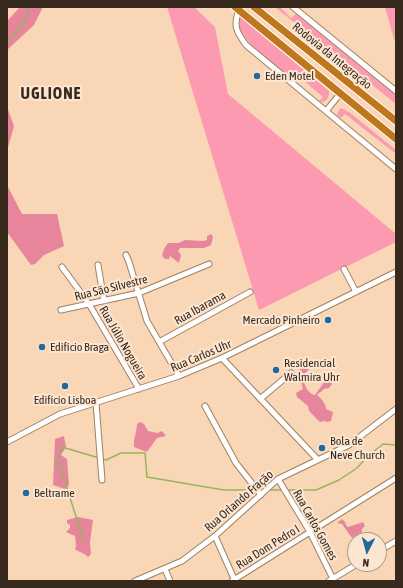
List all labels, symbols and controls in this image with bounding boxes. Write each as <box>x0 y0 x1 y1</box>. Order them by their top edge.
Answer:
street label: Rodovia da Integração <box>289 20 375 92</box>
place label: Eden Motel <box>265 69 314 83</box>
marker: Eden Motel <box>252 71 262 81</box>
district label: UGLIONE <box>21 84 81 104</box>
street label: Rua São Silvestre <box>73 272 149 304</box>
street label: Rua Ibarama <box>172 288 228 328</box>
street label: Rua Júlio Nogueira <box>96 304 150 382</box>
place label: Mercado Pinheiro <box>243 313 320 327</box>
marker: Mercado Pinheiro <box>323 315 333 325</box>
street label: Rua Carlos Uhr <box>168 337 234 375</box>
place label: Edifício Braga <box>50 340 109 354</box>
marker: Edifício Braga <box>37 342 47 352</box>
place label: Residencial Walmira Uhr <box>284 356 339 384</box>
marker: Residencial Walmira Uhr <box>271 365 281 375</box>
marker: Edifício Lisboa <box>60 381 70 391</box>
place label: Edifício Lisboa <box>34 393 96 407</box>
place label: Bola de Neve Church <box>330 434 385 462</box>
marker: Bola de Neve Church <box>317 443 327 453</box>
street label: Rua Orlando Fração <box>202 467 276 535</box>
place label: Beltrame <box>34 486 75 500</box>
street label: Rua Carlos Gomes <box>290 487 340 563</box>
marker: Beltrame <box>21 488 31 498</box>
street label: Rua Dom Pedro I <box>233 522 303 572</box>
north arrow <box>347 532 387 572</box>
text: N <box>362 557 370 569</box>

